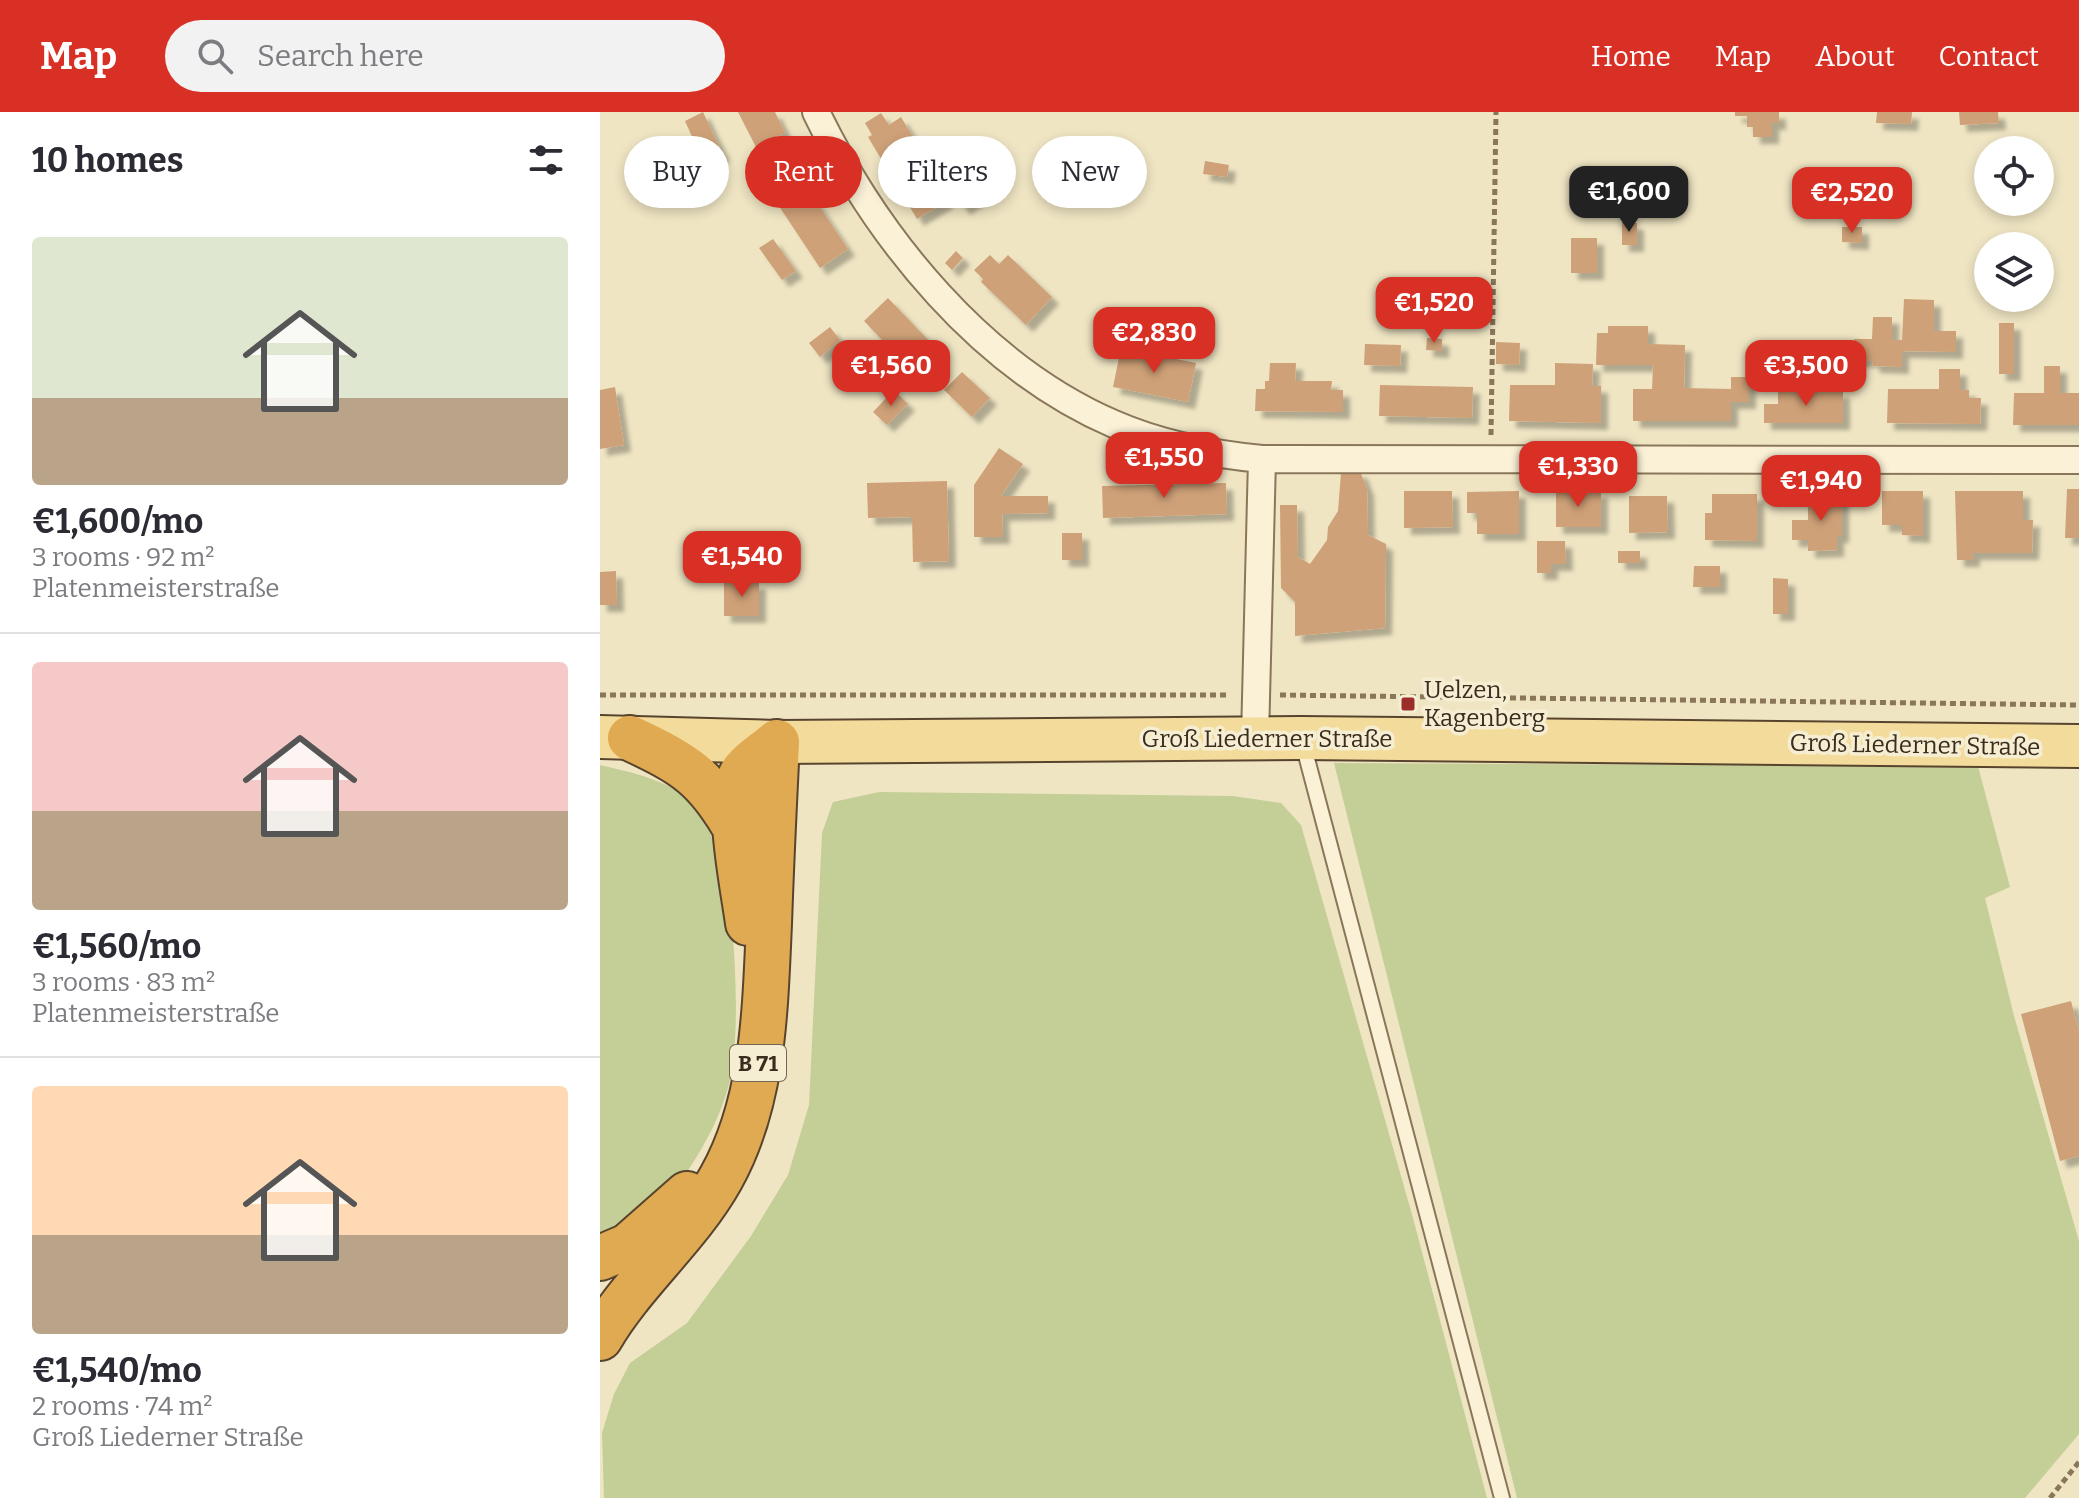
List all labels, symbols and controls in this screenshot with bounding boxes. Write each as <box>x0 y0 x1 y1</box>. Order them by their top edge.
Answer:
search box <box>165 20 725 92</box>
text: Map <box>40 33 117 79</box>
icon: search <box>193 34 237 78</box>
text: Search here <box>257 38 424 74</box>
text: Home <box>1591 40 1671 73</box>
text: Map <box>1715 40 1771 73</box>
text: About <box>1815 40 1895 73</box>
text: Contact <box>1939 40 2039 73</box>
chip: Buy <box>624 136 729 208</box>
chip: Rent <box>745 136 862 208</box>
chip: Filters <box>878 136 1016 208</box>
chip: New <box>1032 136 1147 208</box>
map controls <box>1974 136 2054 312</box>
button: locate <box>1974 136 2054 216</box>
icon: filters <box>524 138 568 182</box>
text: 10 homes <box>32 140 183 181</box>
pin: €1,600 <box>1564 166 1694 234</box>
pin: €2,520 <box>1787 167 1917 235</box>
text: €1,600 <box>1587 176 1671 207</box>
text: €2,520 <box>1810 177 1894 208</box>
button: layers <box>1974 232 2054 312</box>
pin: €1,520 <box>1369 277 1499 345</box>
text: €1,520 <box>1394 287 1474 318</box>
icon: home <box>228 289 372 433</box>
pin: €2,830 <box>1089 307 1219 375</box>
text: €2,830 <box>1111 317 1197 348</box>
pin: €1,560 <box>826 340 956 408</box>
pin: €3,500 <box>1741 340 1871 408</box>
text: €1,560 <box>850 350 932 381</box>
text: €3,500 <box>1763 350 1849 381</box>
pin: €1,550 <box>1099 432 1229 500</box>
pin: €1,330 <box>1513 441 1643 509</box>
text: €1,550 <box>1124 442 1204 473</box>
text: €1,330 <box>1537 451 1619 482</box>
pin: €1,940 <box>1756 455 1886 523</box>
text: €1,940 <box>1780 465 1862 496</box>
text: €1,600/mo <box>32 501 203 542</box>
pin: €1,540 <box>677 531 807 599</box>
text: €1,540 <box>701 541 783 572</box>
text: 3 rooms · 92 m² <box>32 542 215 573</box>
text: Platenmeisterstraße <box>32 573 280 604</box>
place label: Uelzen, Kagenberg <box>1424 676 1545 732</box>
marker: Uelzen, Kagenberg <box>1399 695 1417 713</box>
icon: home <box>228 714 372 858</box>
street label: Groß Liederner Straße <box>1142 725 1392 753</box>
street label: Groß Liederner Straße <box>1789 729 2041 761</box>
text: €1,560/mo <box>32 926 201 967</box>
text: 3 rooms · 83 m² <box>32 967 215 998</box>
text: Platenmeisterstraße <box>32 998 280 1029</box>
road number: B 71 <box>730 1045 786 1081</box>
icon: home <box>228 1138 372 1282</box>
text: €1,540/mo <box>32 1350 202 1391</box>
text: 2 rooms · 74 m² <box>32 1391 212 1422</box>
text: Groß Liederner Straße <box>32 1422 304 1453</box>

